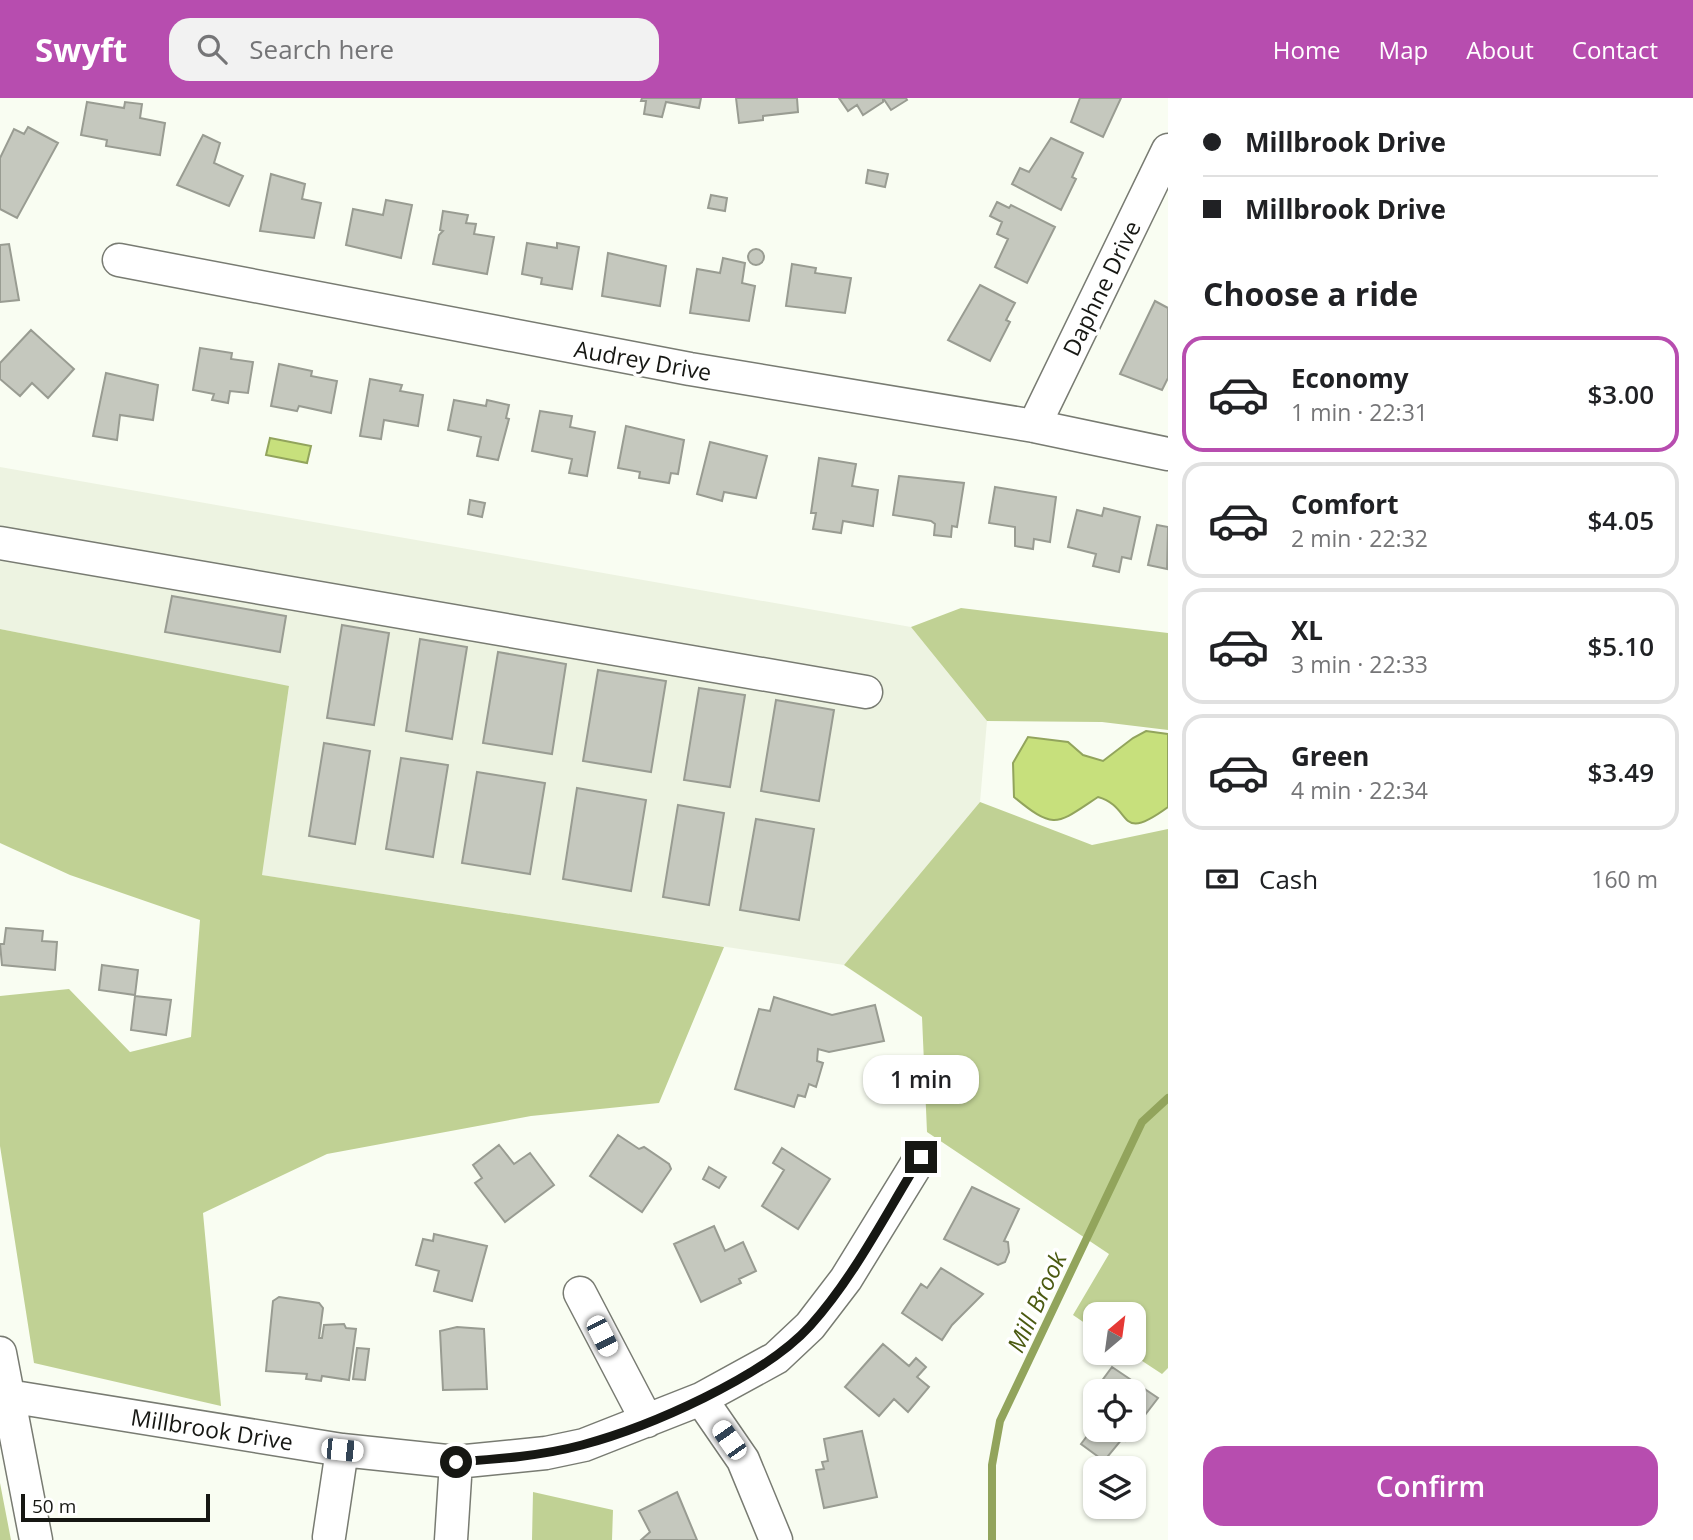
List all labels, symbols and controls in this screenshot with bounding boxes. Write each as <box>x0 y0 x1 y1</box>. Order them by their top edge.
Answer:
search box <box>169 18 659 81</box>
text: Swyft <box>35 27 127 72</box>
icon: search <box>193 30 231 68</box>
text: Search here <box>249 31 394 67</box>
text: Home <box>1273 33 1341 66</box>
text: Map <box>1379 33 1428 66</box>
text: About <box>1466 33 1534 66</box>
text: Contact <box>1572 33 1658 66</box>
text: Millbrook Drive <box>1245 124 1446 160</box>
text: Millbrook Drive <box>1245 191 1446 227</box>
street label: Daphne Drive <box>1054 215 1148 361</box>
text: Choose a ride <box>1203 272 1418 315</box>
street label: Audrey Drive <box>572 332 714 388</box>
text: Economy <box>1291 360 1409 396</box>
icon: car <box>1207 363 1270 426</box>
text: $3.00 <box>1587 376 1654 412</box>
text: 1 min · 22:31 <box>1291 396 1428 428</box>
text: Comfort <box>1291 486 1398 522</box>
icon: car <box>1207 489 1270 552</box>
text: $4.05 <box>1587 502 1654 538</box>
text: 2 min · 22:32 <box>1291 522 1428 554</box>
text: XL <box>1291 612 1323 648</box>
icon: car <box>1207 615 1270 678</box>
text: $5.10 <box>1587 628 1654 664</box>
text: 3 min · 22:33 <box>1291 648 1428 680</box>
text: Green <box>1291 738 1369 774</box>
icon: car <box>1207 741 1270 804</box>
text: $3.49 <box>1587 754 1654 790</box>
text: 4 min · 22:34 <box>1291 774 1428 806</box>
icon: cash <box>1203 860 1241 898</box>
text: Cash <box>1259 861 1318 897</box>
text: 160 m <box>1591 863 1658 895</box>
callout: 1 min <box>863 1056 979 1104</box>
text: 1 min <box>890 1063 952 1095</box>
route end <box>905 1141 937 1173</box>
water label: Mill Brook <box>998 1245 1074 1358</box>
north arrow <box>1083 1302 1146 1365</box>
map controls <box>1083 1302 1146 1519</box>
car <box>584 1313 621 1359</box>
button: locate <box>1083 1379 1146 1442</box>
street label: Millbrook Drive <box>129 1400 295 1458</box>
car <box>709 1417 750 1463</box>
car <box>321 1437 364 1463</box>
route start <box>440 1446 472 1478</box>
button: Confirm <box>1203 1446 1658 1526</box>
button: layers <box>1083 1456 1146 1519</box>
scale bar <box>21 1491 210 1523</box>
text: 50 m <box>32 1493 76 1519</box>

